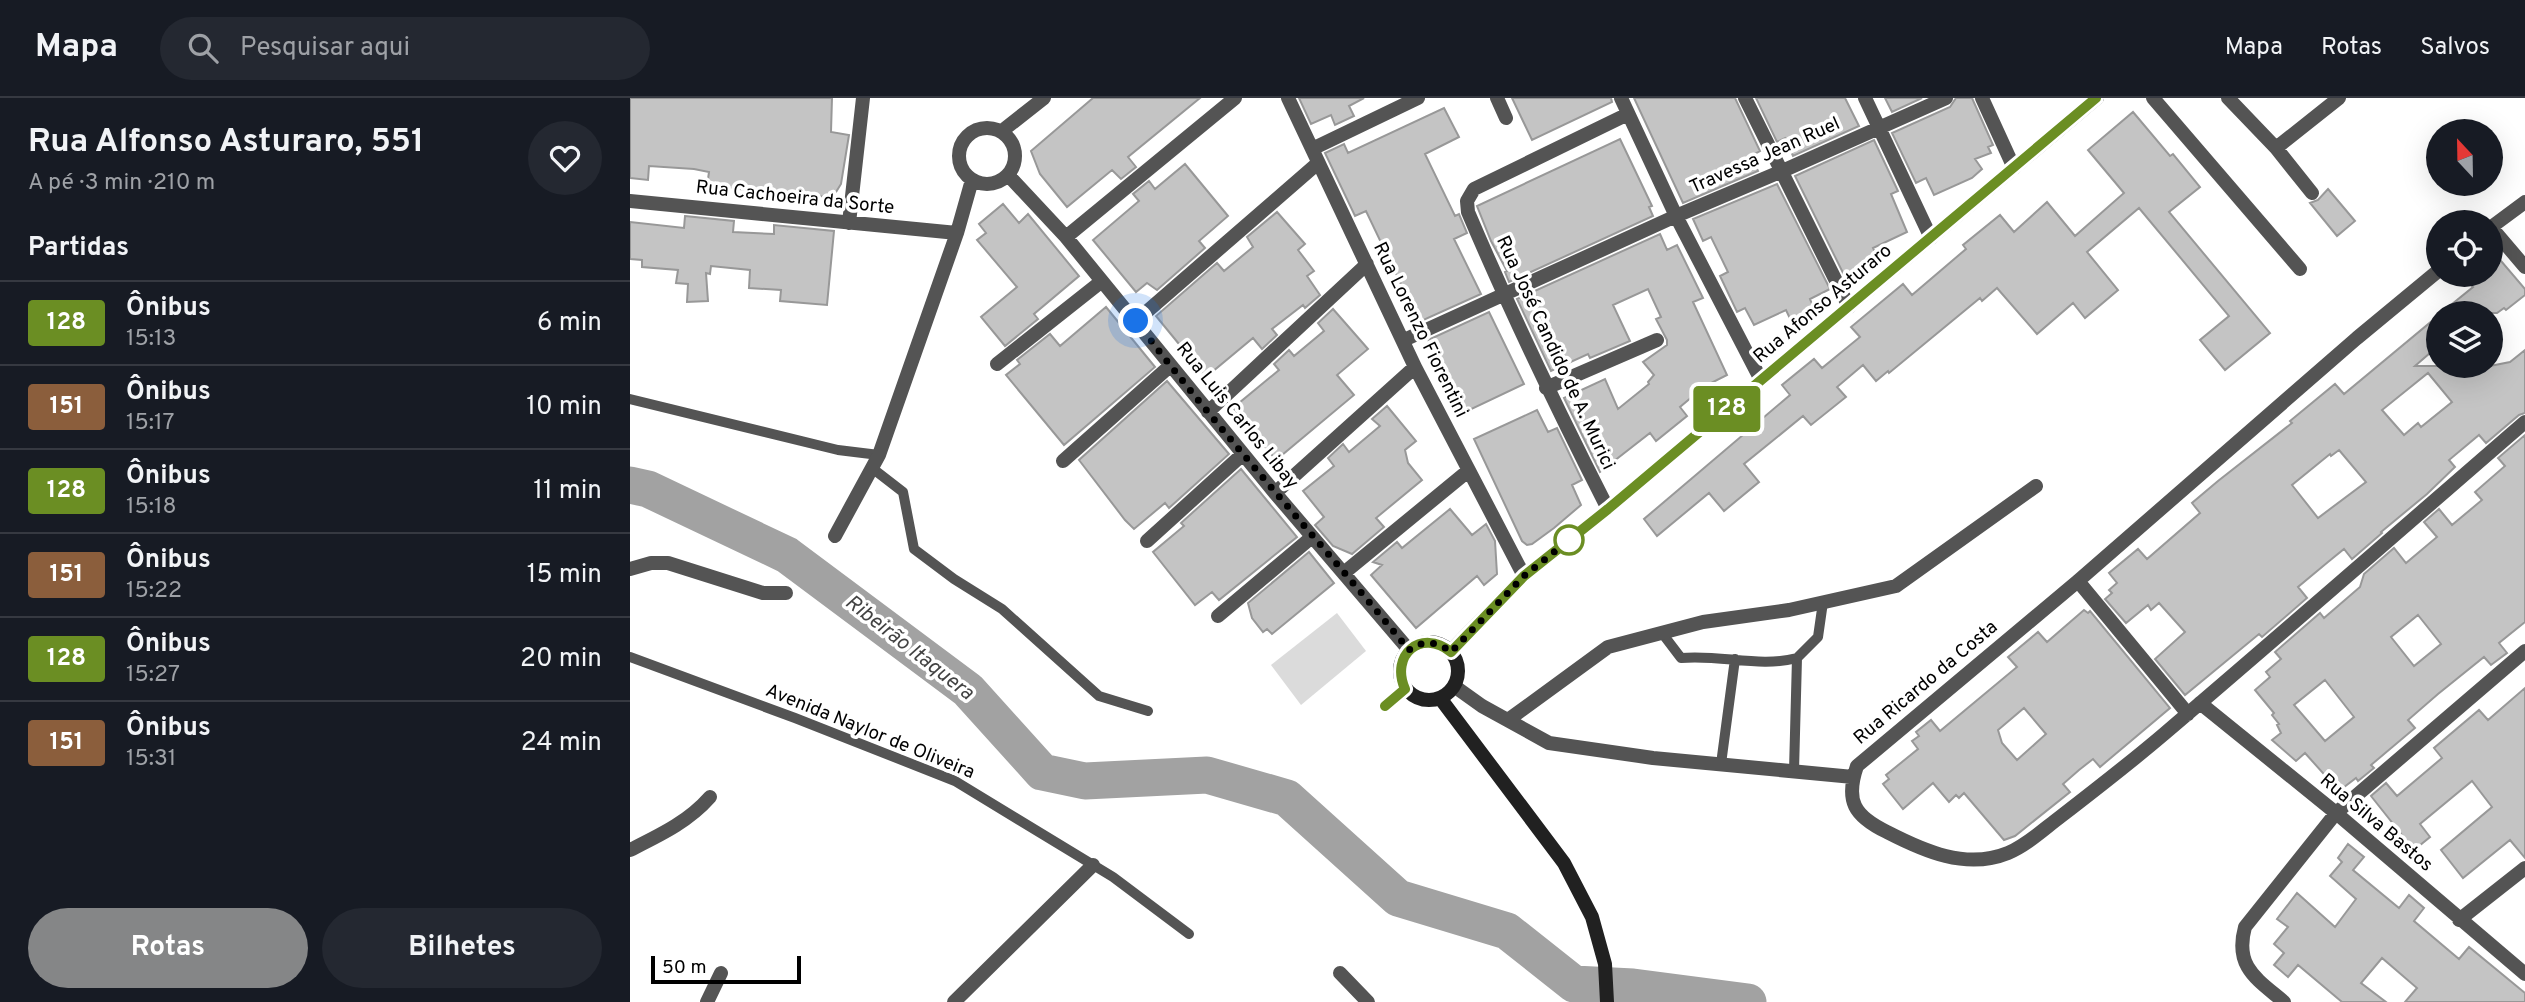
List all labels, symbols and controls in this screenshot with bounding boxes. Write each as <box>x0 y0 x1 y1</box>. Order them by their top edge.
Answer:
search box <box>160 17 650 80</box>
text: Mapa <box>35 27 118 69</box>
icon: search <box>184 29 222 67</box>
text: Pesquisar aqui <box>240 32 410 65</box>
text: Mapa <box>2225 33 2283 63</box>
text: Rotas <box>2321 33 2382 63</box>
text: Salvos <box>2420 33 2490 63</box>
street label: Travessa Jean Ruel <box>1686 112 1844 200</box>
north arrow <box>2426 119 2502 196</box>
map controls <box>2426 119 2503 378</box>
button: heart <box>528 121 602 195</box>
text: Rua Alfonso Asturaro, 551 <box>28 122 424 164</box>
text: A pé · 3 min · 210 m <box>28 169 215 198</box>
street label: Rua Cachoeira da Sorte <box>694 176 896 220</box>
button: locate <box>2426 210 2503 287</box>
text: Partidas <box>28 232 129 265</box>
street label: Rua José Candido de A. Murici <box>1490 232 1620 474</box>
street label: Rua Lorenzo Fiorentini <box>1367 238 1473 422</box>
street label: Rua Afonso Asturaro <box>1749 239 1897 369</box>
text: Ônibus <box>126 292 211 325</box>
button: layers <box>2426 301 2503 378</box>
your location <box>1118 303 1153 338</box>
text: 6 min <box>537 307 602 340</box>
text: 128 <box>47 308 86 338</box>
text: 15:13 <box>126 325 176 354</box>
street label: Rua Luis Carlos Libay <box>1170 338 1304 494</box>
text: Ônibus <box>126 376 211 409</box>
line badge: 128 <box>1687 386 1767 432</box>
text: 10 min <box>526 391 602 424</box>
text: 151 <box>50 392 83 422</box>
text: 128 <box>1707 394 1747 424</box>
text: 15:17 <box>126 409 175 438</box>
text: Ônibus <box>126 460 211 493</box>
text: 11 min <box>533 475 602 508</box>
text: 128 <box>47 476 86 506</box>
text: 15:18 <box>126 493 177 522</box>
unlabelled marker <box>1554 525 1584 555</box>
text: Ônibus <box>126 544 211 577</box>
text: 15 min <box>527 559 602 592</box>
text: 151 <box>50 560 83 590</box>
text: 15:22 <box>126 577 182 606</box>
water label: Ribeirão Itaquera <box>839 589 979 707</box>
street label: Rua Ricardo da Costa <box>1849 616 2003 750</box>
text: Ônibus <box>126 628 211 661</box>
text: 20 min <box>520 643 602 676</box>
text: 128 <box>47 644 86 674</box>
text: 15:27 <box>126 661 180 690</box>
street label: Avenida Naylor de Oliveira <box>762 679 978 785</box>
text: Ônibus <box>126 712 211 745</box>
text: 24 min <box>521 727 602 760</box>
text: 151 <box>50 728 83 758</box>
text: 15:31 <box>126 745 176 774</box>
street label: Rua Silva Bastos <box>2315 769 2437 877</box>
button: Rotas <box>28 908 308 988</box>
button: Bilhetes <box>322 908 602 988</box>
scale bar <box>651 953 802 985</box>
text: 50 m <box>662 956 707 980</box>

